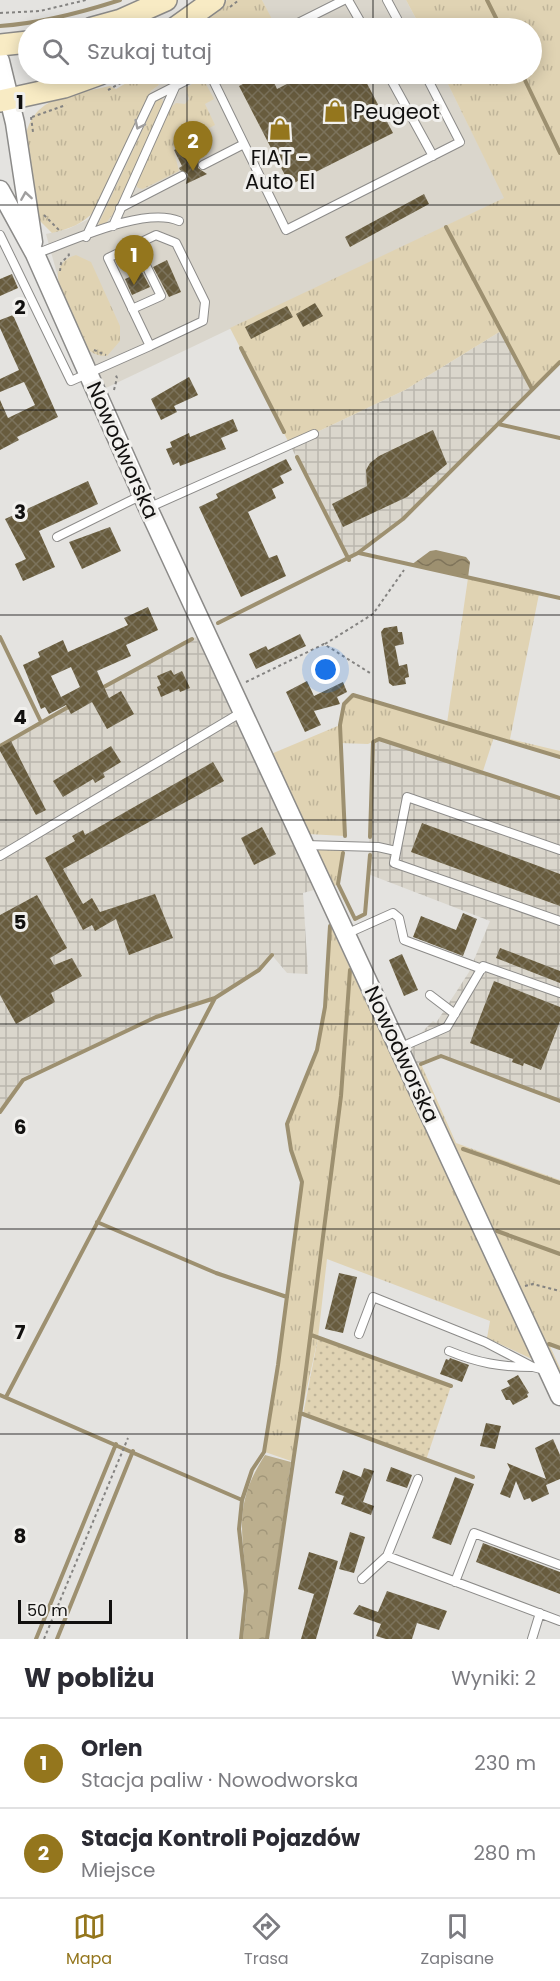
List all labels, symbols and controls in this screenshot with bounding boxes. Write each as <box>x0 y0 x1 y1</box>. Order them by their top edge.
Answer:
search box <box>18 18 542 84</box>
icon: search <box>39 35 72 68</box>
text: Szukaj tutaj <box>87 36 212 67</box>
text: 1 <box>16 88 24 116</box>
place label: Peugeot <box>353 97 440 126</box>
shop icon: Peugeot <box>322 98 348 124</box>
shop icon: FIAT - Auto El <box>267 116 293 142</box>
one-way arrow <box>134 119 146 130</box>
pin: 2 <box>174 122 212 171</box>
place label: FIAT - Auto El <box>245 143 315 196</box>
one-way arrow <box>21 191 33 201</box>
pin: 1 <box>114 236 154 285</box>
text: 2 <box>14 293 26 321</box>
street label: Nowodworska <box>80 377 166 523</box>
text: 3 <box>14 498 26 526</box>
your location <box>311 655 340 684</box>
text: 4 <box>13 703 27 731</box>
text: 5 <box>14 908 27 936</box>
street label: Nowodworska <box>358 981 446 1127</box>
text: 6 <box>14 1113 26 1141</box>
text: 7 <box>15 1318 26 1346</box>
text: 8 <box>14 1522 26 1550</box>
scale bar <box>18 1597 112 1624</box>
text: 50 m <box>27 1599 68 1622</box>
text: W pobliżu <box>24 1660 155 1696</box>
text: Wyniki: 2 <box>451 1664 536 1692</box>
text: Orlen <box>81 1733 143 1764</box>
text: 1 <box>40 1749 47 1777</box>
text: 230 m <box>474 1749 536 1777</box>
text: Stacja paliw · Nowodworska <box>81 1766 358 1794</box>
text: Stacja Kontroli Pojazdów <box>81 1823 360 1854</box>
text: 2 <box>38 1839 49 1867</box>
text: 280 m <box>473 1839 536 1867</box>
text: Miejsce <box>81 1856 155 1884</box>
tab: Mapa <box>66 1910 112 1971</box>
tab: Trasa <box>244 1910 289 1971</box>
tab: Zapisane <box>420 1910 494 1971</box>

